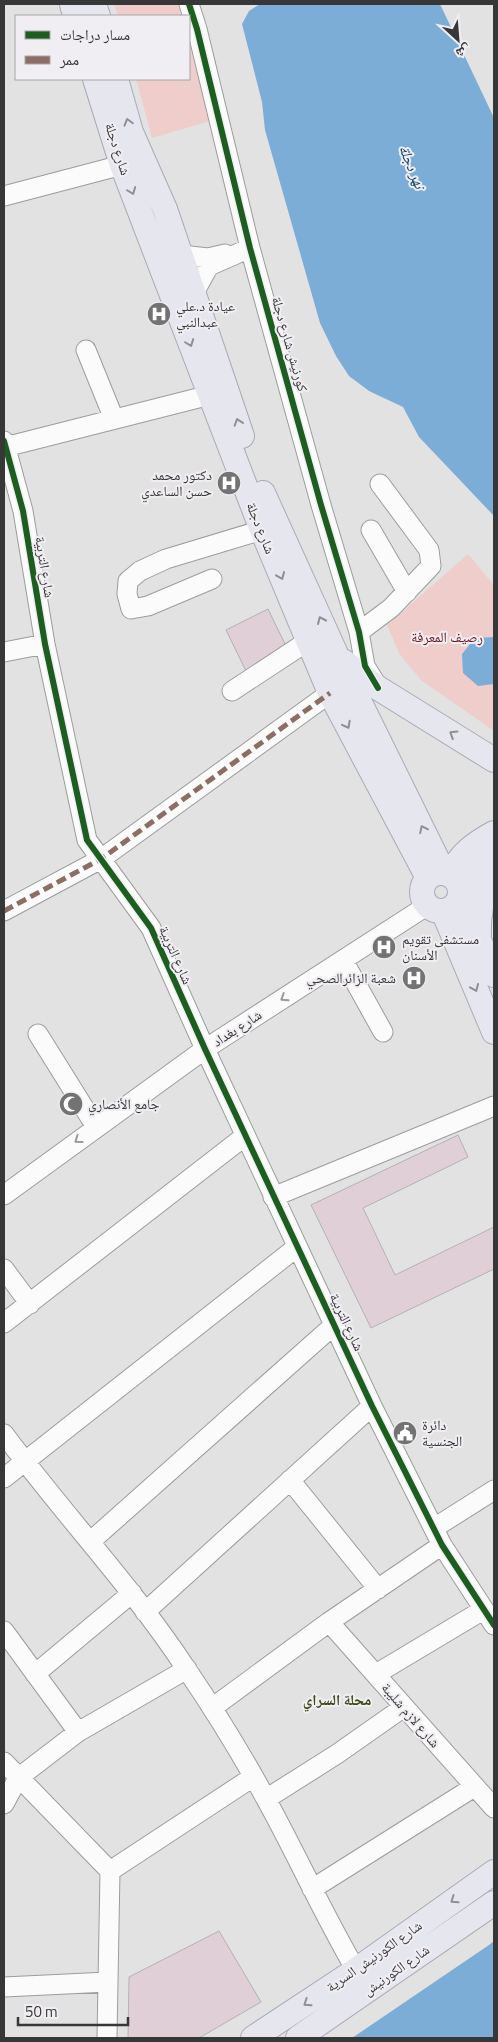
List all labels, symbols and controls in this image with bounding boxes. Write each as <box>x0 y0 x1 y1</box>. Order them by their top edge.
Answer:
legend <box>15 15 190 80</box>
north arrow <box>433 15 483 65</box>
text: مسار دراجات <box>60 23 130 46</box>
text: ش <box>453 39 475 65</box>
text: ممر <box>59 48 79 71</box>
one-way arrow <box>124 118 134 126</box>
street label: شارع دجلة <box>100 120 137 178</box>
water label: نهر دجلة <box>393 141 433 195</box>
one-way arrow <box>126 187 136 195</box>
street label: كورنيش شارع دجلة <box>267 294 314 394</box>
place label: عيادة د.علي عبدالنبي <box>176 295 235 334</box>
hospital icon: عيادة د.علي عبدالنبي <box>146 301 172 327</box>
one-way arrow <box>184 338 195 347</box>
one-way arrow <box>233 418 243 427</box>
place label: دكتور محمد حسن الساعدي <box>141 464 212 503</box>
hospital icon: دكتور محمد حسن الساعدي <box>216 470 242 496</box>
street label: شارع دجلة <box>242 499 281 557</box>
street label: شارع التربية <box>30 535 61 599</box>
one-way arrow <box>275 571 285 580</box>
one-way arrow <box>316 616 327 625</box>
park label: رصيف المعرفة <box>411 626 483 647</box>
one-way arrow <box>341 719 351 728</box>
one-way arrow <box>449 731 458 740</box>
one-way arrow <box>419 825 429 834</box>
street label: شارع التربية <box>154 922 199 987</box>
place label: مستشفى تقويم الأسنان <box>402 928 479 965</box>
hospital icon: مستشفى تقويم الأسنان <box>371 934 397 960</box>
hospital icon: شعبة الزائرالصحي <box>401 965 427 991</box>
place label: شعبة الزائرالصحي <box>307 967 396 990</box>
one-way arrow <box>469 983 480 992</box>
one-way arrow <box>280 992 289 1001</box>
street label: شارع بغداد <box>208 1004 266 1051</box>
mosque icon: جامع الأنصاري <box>58 1091 84 1117</box>
place label: جامع الأنصاري <box>88 1093 160 1116</box>
one-way arrow <box>75 1135 84 1143</box>
street label: شارع التربية <box>325 1289 370 1354</box>
place label: دائرة الجنسية <box>422 1414 462 1451</box>
public building icon: دائرة الجنسية <box>392 1420 418 1446</box>
street label: شارع لازم شليبة <box>377 1677 446 1752</box>
district label: محلة السراي <box>303 1688 371 1712</box>
one-way arrow <box>451 1894 460 1903</box>
street label: شارع الكورنيش السرية <box>323 1917 425 1995</box>
street label: شارع الكورنيش <box>359 1941 433 1999</box>
scale bar <box>18 1994 128 2026</box>
one-way arrow <box>303 1996 312 2006</box>
text: 50 m <box>25 2000 58 2023</box>

